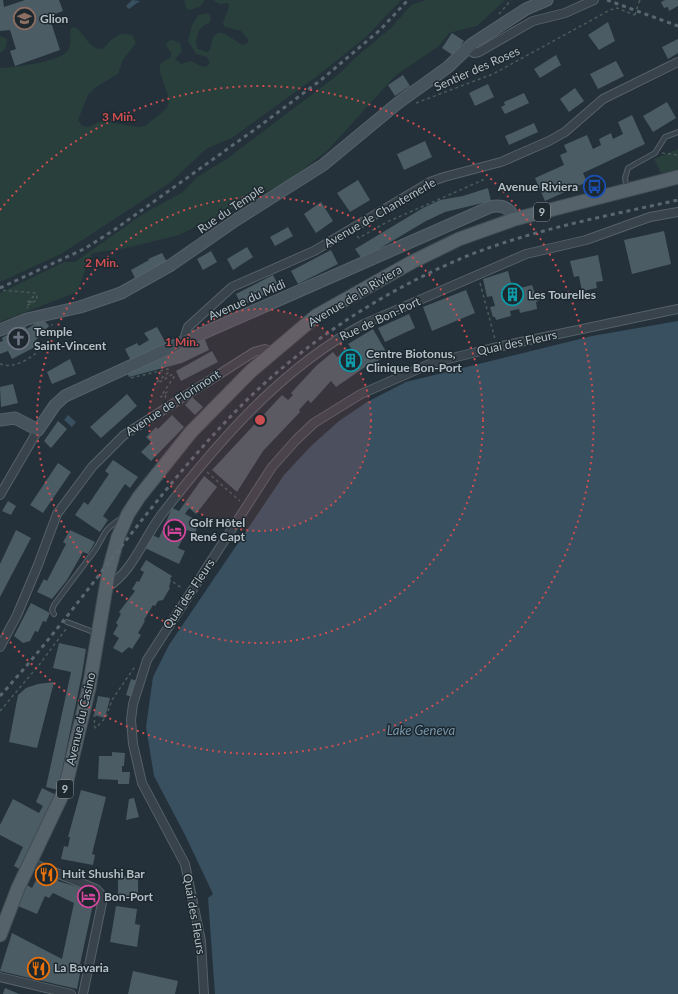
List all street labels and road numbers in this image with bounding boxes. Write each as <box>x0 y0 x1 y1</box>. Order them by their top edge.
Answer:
street label: Sentier des Roses <box>432 43 522 94</box>
street label: Avenue de Chantemerle <box>321 174 438 251</box>
street label: Rue du Temple <box>195 181 267 236</box>
road number: 9 <box>534 203 550 221</box>
street label: Avenue de la Riviera <box>305 262 404 329</box>
street label: Avenue du Midi <box>206 276 288 323</box>
street label: Rue de Bon-Port <box>337 293 423 344</box>
street label: Quai des Fleurs <box>475 327 558 358</box>
street label: Avenue de Florimont <box>122 366 224 439</box>
street label: Quai des Fleurs <box>160 556 218 632</box>
street label: Avenue du Casino <box>63 671 99 767</box>
road number: 9 <box>57 780 73 798</box>
street label: Quai des Fleurs <box>180 872 209 955</box>

